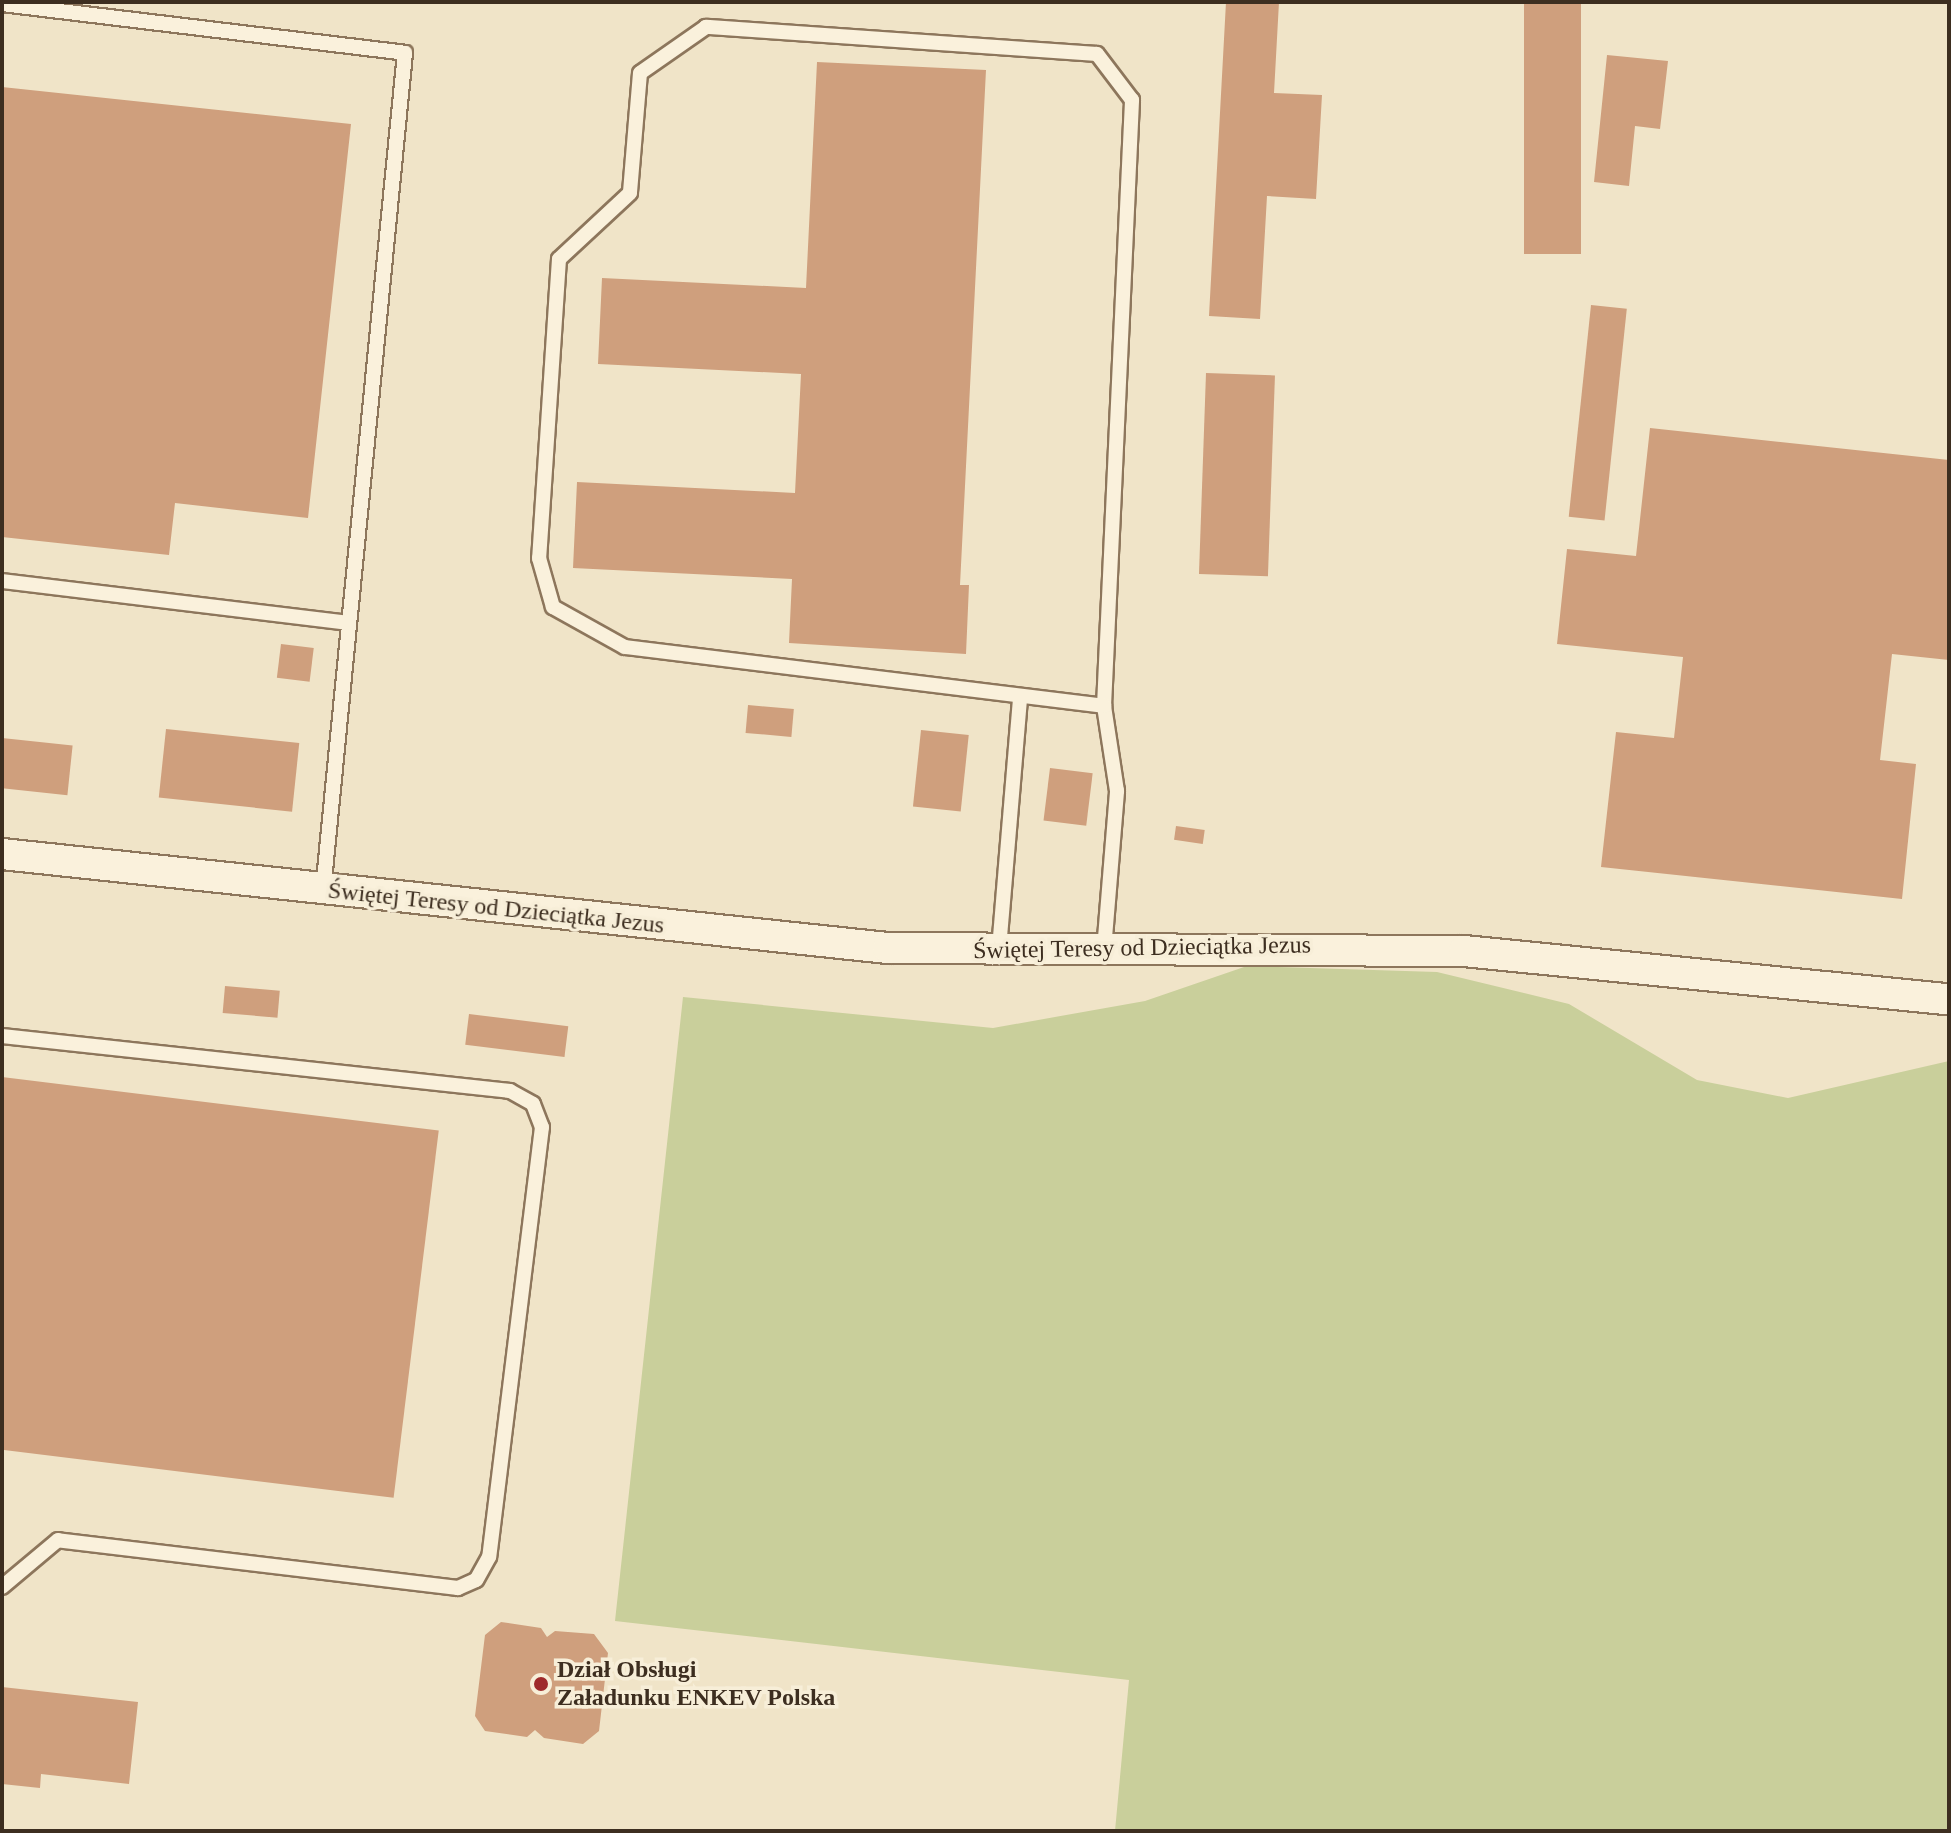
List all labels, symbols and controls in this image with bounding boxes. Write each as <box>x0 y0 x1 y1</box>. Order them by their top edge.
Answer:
street label: Świętej Teresy od Dzieciątka Jezus <box>326 876 666 940</box>
street label: Świętej Teresy od Dzieciątka Jezus <box>973 931 1311 965</box>
place label: Dział Obsługi Załadunku ENKEV Polska <box>557 1656 836 1712</box>
marker: Dział Obsługi Załadunku ENKEV Polska <box>532 1675 550 1693</box>

